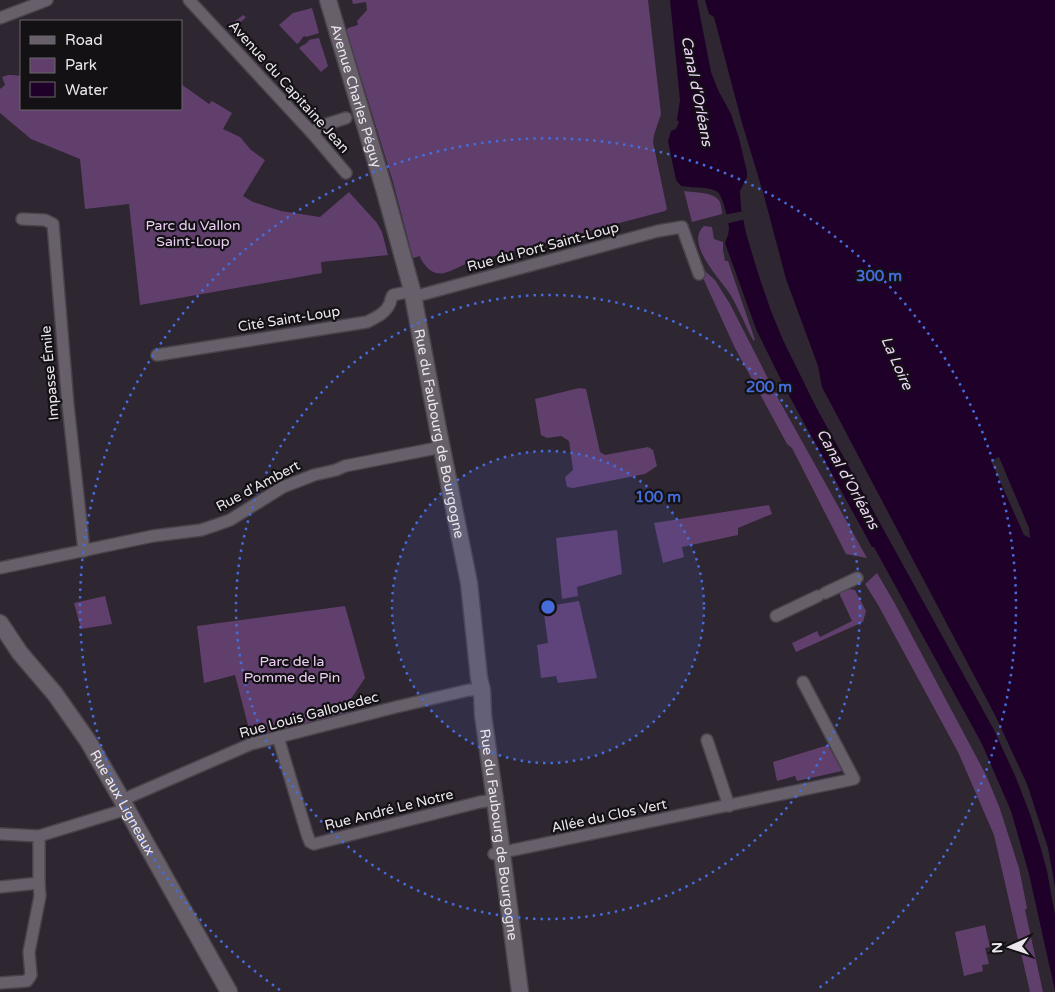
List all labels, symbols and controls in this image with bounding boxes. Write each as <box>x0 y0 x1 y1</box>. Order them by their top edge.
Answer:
street label: Avenue du Capitaine Jean <box>225 17 353 157</box>
legend <box>20 20 182 110</box>
street label: Avenue Charles Péguy <box>327 22 386 170</box>
text: Road <box>65 31 103 49</box>
water label: Canal d'Orléans <box>678 34 717 149</box>
text: Park <box>65 56 97 74</box>
text: Water <box>65 81 108 99</box>
park label: Parc du Vallon Saint-Loup <box>146 217 241 250</box>
street label: Rue du Port Saint-Loup <box>465 218 621 275</box>
text: 300 m <box>856 267 902 285</box>
street label: Cité Saint-Loup <box>237 302 342 335</box>
street label: Impasse Émile <box>37 325 63 421</box>
street label: Rue du Faubourg de Bourgogne <box>411 327 468 540</box>
water label: La Loire <box>877 334 917 394</box>
text: 200 m <box>746 378 792 396</box>
water label: Canal d'Orléans <box>813 426 884 534</box>
street label: Rue d'Ambert <box>213 456 303 515</box>
text: 100 m <box>635 488 681 506</box>
centre of rings <box>539 598 557 616</box>
park label: Parc de la Pomme de Pin <box>244 653 340 686</box>
street label: Rue Louis Gallouedec <box>237 688 381 742</box>
street label: Rue du Faubourg de Bourgogne <box>477 728 522 941</box>
street label: Rue aux Ligneaux <box>86 747 159 858</box>
street label: Rue André Le Notre <box>323 786 455 834</box>
street label: Allée du Clos Vert <box>550 795 669 837</box>
north arrow <box>985 922 1035 972</box>
text: N <box>989 942 1006 954</box>

